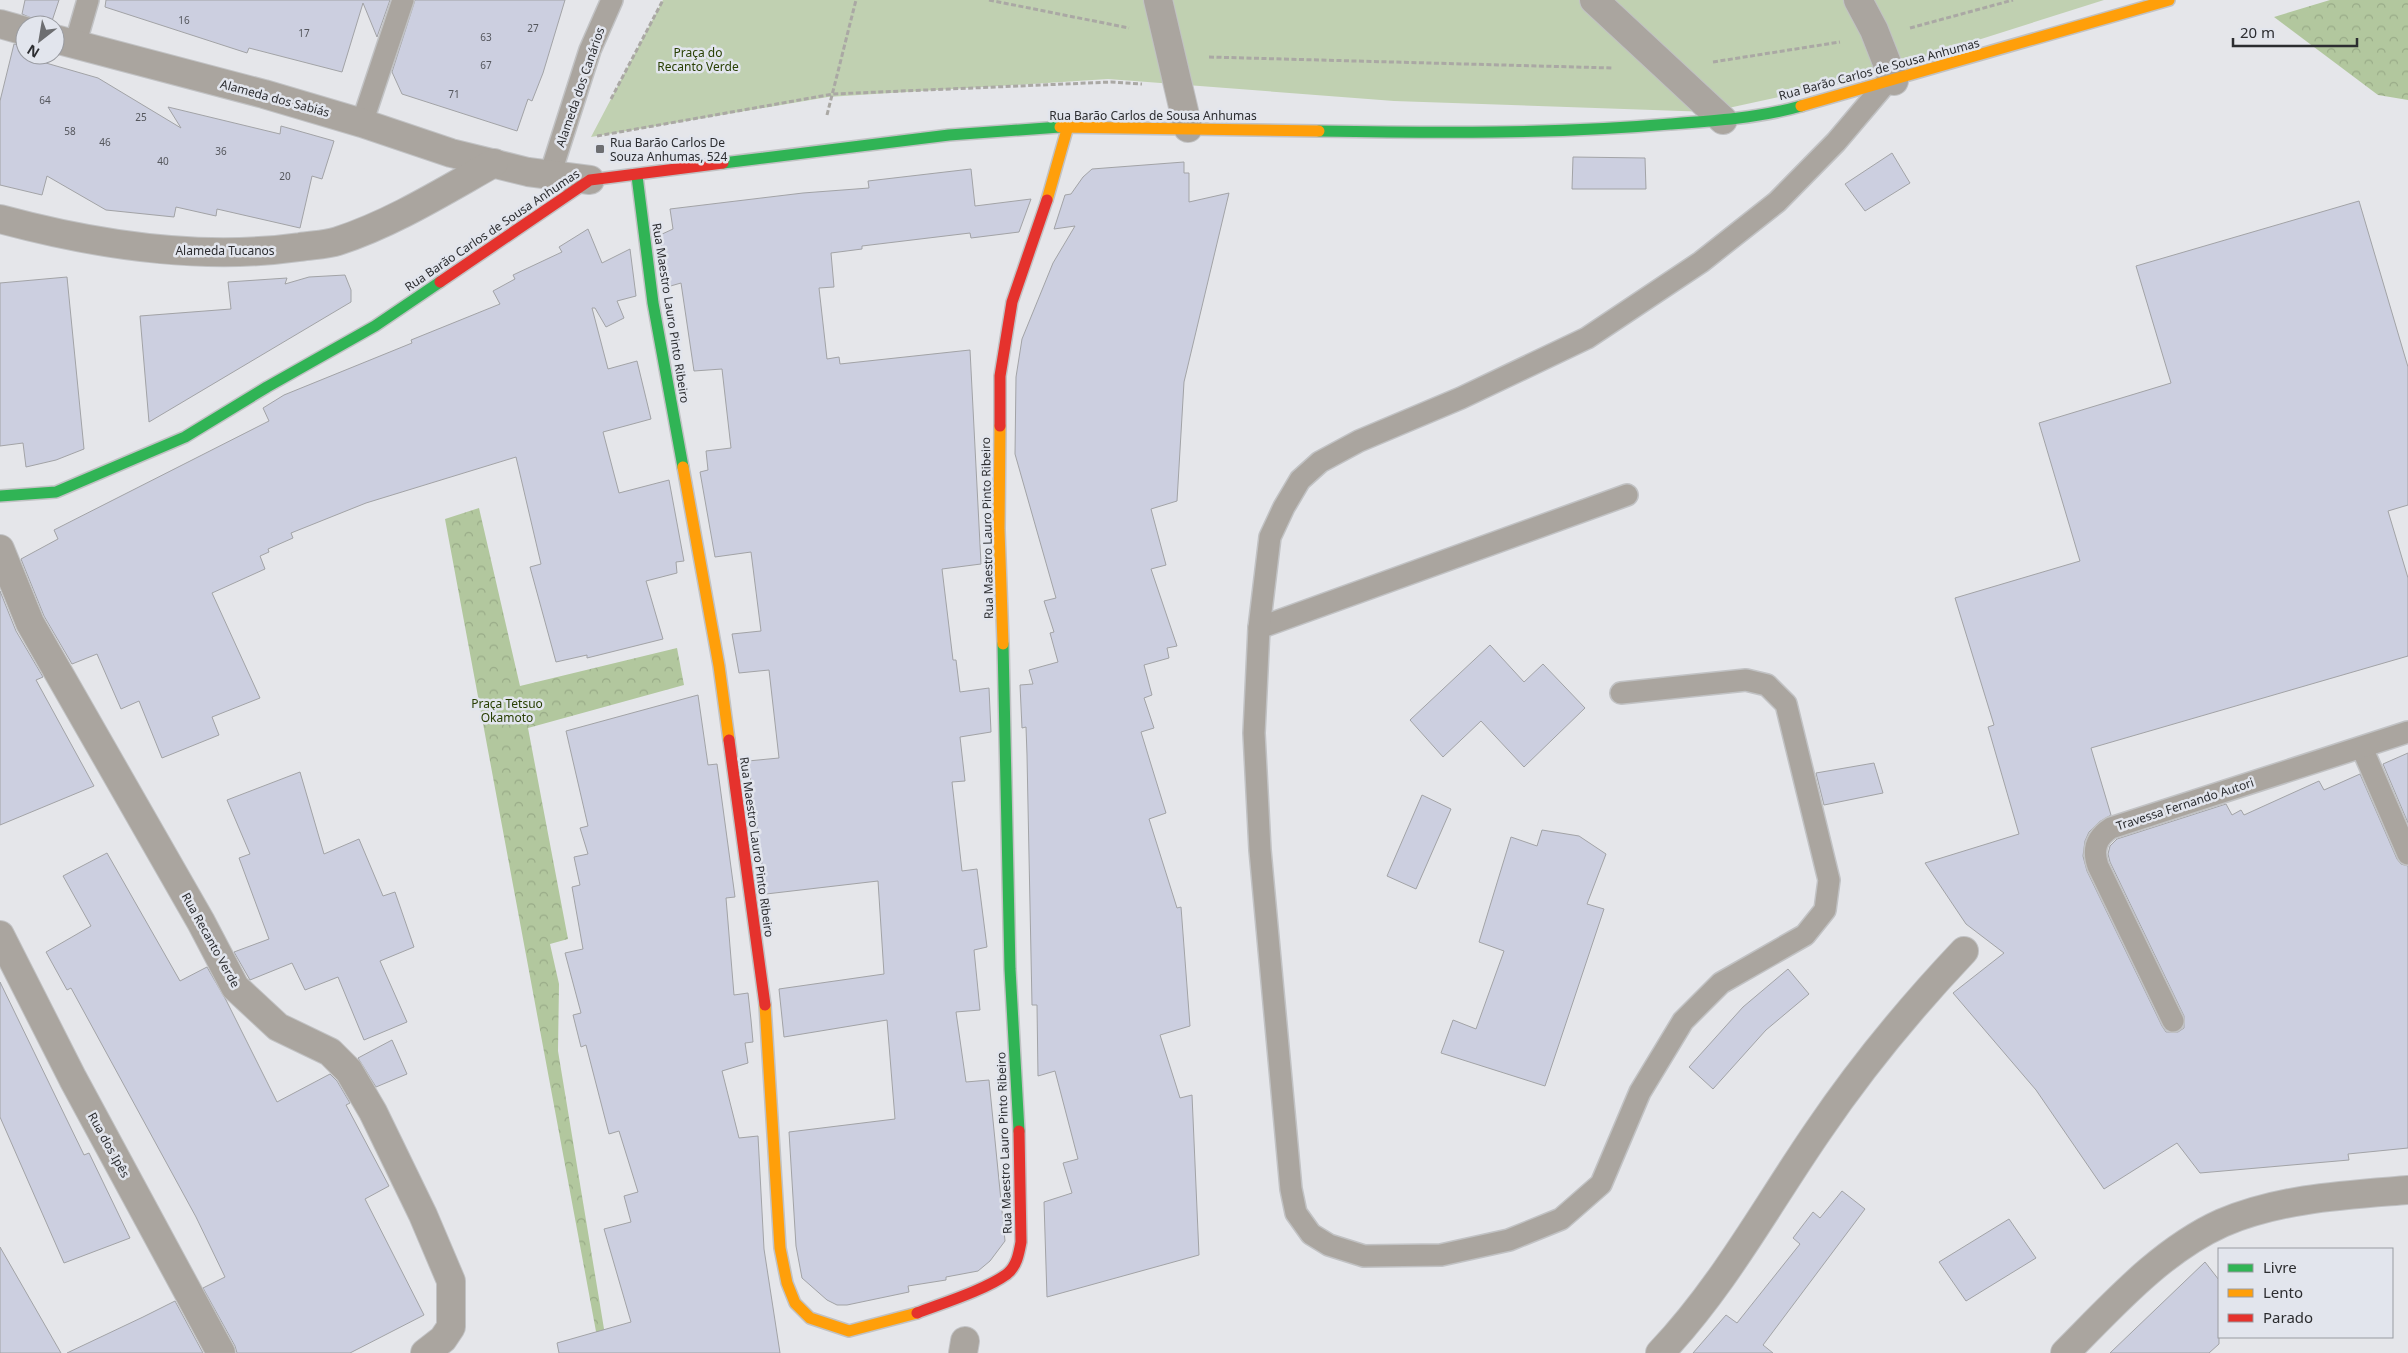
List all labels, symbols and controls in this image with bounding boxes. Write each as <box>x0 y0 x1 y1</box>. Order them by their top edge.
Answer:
house number: 16 <box>178 13 190 27</box>
north arrow <box>15 15 65 65</box>
scale bar <box>2233 15 2357 47</box>
house number: 27 <box>527 21 539 35</box>
text: 20 m <box>2240 22 2275 42</box>
street label: Alameda dos Canários <box>551 25 609 149</box>
house number: 17 <box>298 26 310 40</box>
house number: 63 <box>480 30 492 44</box>
street label: Rua Barão Carlos de Sousa Anhumas <box>1777 34 1982 104</box>
text: N <box>23 40 43 63</box>
park label: Praça do Recanto Verde <box>657 44 739 75</box>
house number: 67 <box>480 58 492 72</box>
street label: Alameda dos Sabiás <box>218 75 332 121</box>
house number: 71 <box>448 87 460 101</box>
house number: 64 <box>39 93 51 107</box>
street label: Rua Barão Carlos de Sousa Anhumas <box>1049 107 1257 124</box>
house number: 25 <box>135 110 147 124</box>
house number: 58 <box>64 124 76 138</box>
place label: Rua Barão Carlos De Souza Anhumas, 524 <box>610 134 727 165</box>
house number: 46 <box>99 135 111 149</box>
marker: Rua Barão Carlos De Souza Anhumas, 524 <box>594 143 606 155</box>
house number: 36 <box>215 144 227 158</box>
house number: 40 <box>157 154 169 168</box>
street label: Rua Barão Carlos de Sousa Anhumas <box>401 165 583 295</box>
house number: 20 <box>279 169 291 183</box>
street label: Rua Maestro Lauro Pinto Ribeiro <box>648 222 694 404</box>
street label: Alameda Tucanos <box>175 242 275 259</box>
street label: Rua Maestro Lauro Pinto Ribeiro <box>977 437 997 619</box>
park label: Praça Tetsuo Okamoto <box>471 695 543 726</box>
street label: Rua Maestro Lauro Pinto Ribeiro <box>736 756 778 938</box>
street label: Travessa Fernando Autori <box>2114 774 2256 834</box>
street label: Rua Recanto Verde <box>178 889 244 991</box>
street label: Rua Maestro Lauro Pinto Ribeiro <box>992 1052 1016 1234</box>
street label: Rua dos Ipês <box>84 1109 134 1181</box>
legend <box>2218 1248 2393 1338</box>
text: Livre <box>2263 1257 2297 1277</box>
text: Lento <box>2263 1282 2303 1302</box>
text: Parado <box>2263 1307 2313 1327</box>

